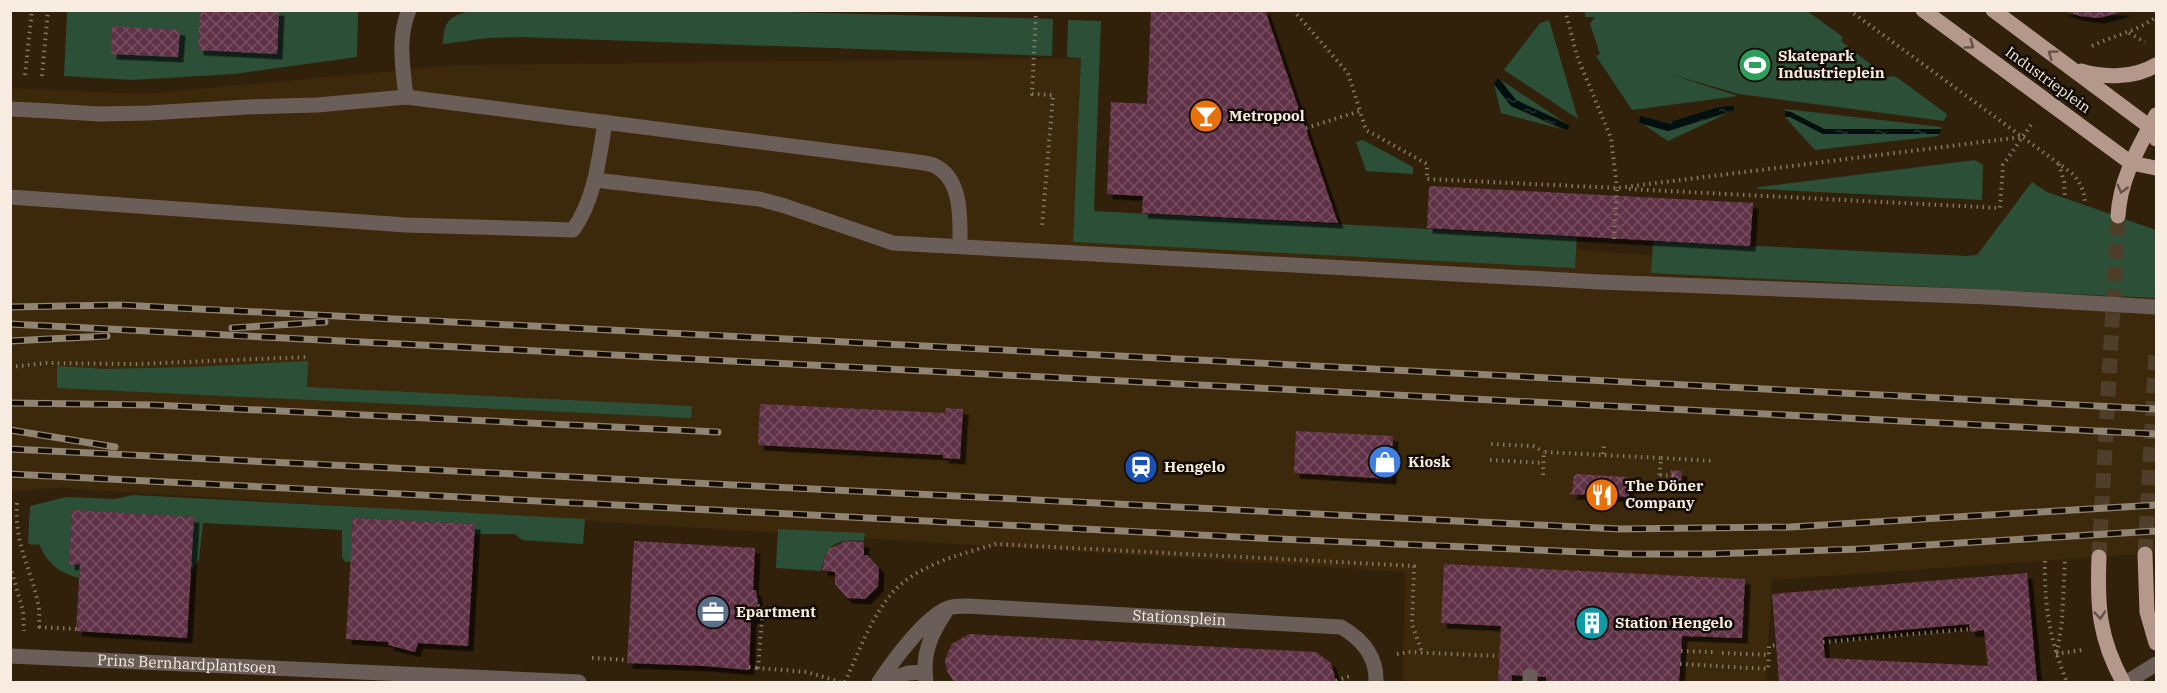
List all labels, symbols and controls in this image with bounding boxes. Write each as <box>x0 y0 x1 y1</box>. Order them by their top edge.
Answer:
one-way arrow <box>1964 38 1975 49</box>
street label: Industrieplein <box>2002 42 2095 117</box>
place label: Skatepark Industrieplein <box>1778 46 1885 82</box>
sports icon: Skatepark Industrieplein <box>1737 47 1773 83</box>
one-way arrow <box>2048 50 2059 61</box>
bar icon: Metropool <box>1188 98 1224 134</box>
place label: Metropool <box>1229 106 1305 125</box>
one-way arrow <box>2116 184 2129 194</box>
shop icon: Kiosk <box>1367 444 1403 480</box>
station icon: Hengelo <box>1123 449 1159 485</box>
place label: Kiosk <box>1408 452 1451 471</box>
place label: Hengelo <box>1164 457 1225 476</box>
place label: The Döner Company <box>1625 476 1704 512</box>
restaurant icon: The Döner Company <box>1584 477 1620 513</box>
office icon: Epartment <box>695 594 731 630</box>
place label: Epartment <box>736 602 816 621</box>
street label: Stationsplein <box>1132 605 1227 630</box>
building icon: Station Hengelo <box>1574 605 1610 641</box>
one-way arrow <box>2093 611 2106 620</box>
place label: Station Hengelo <box>1615 613 1733 632</box>
street label: Prins Bernhardplantsoen <box>97 650 277 677</box>

